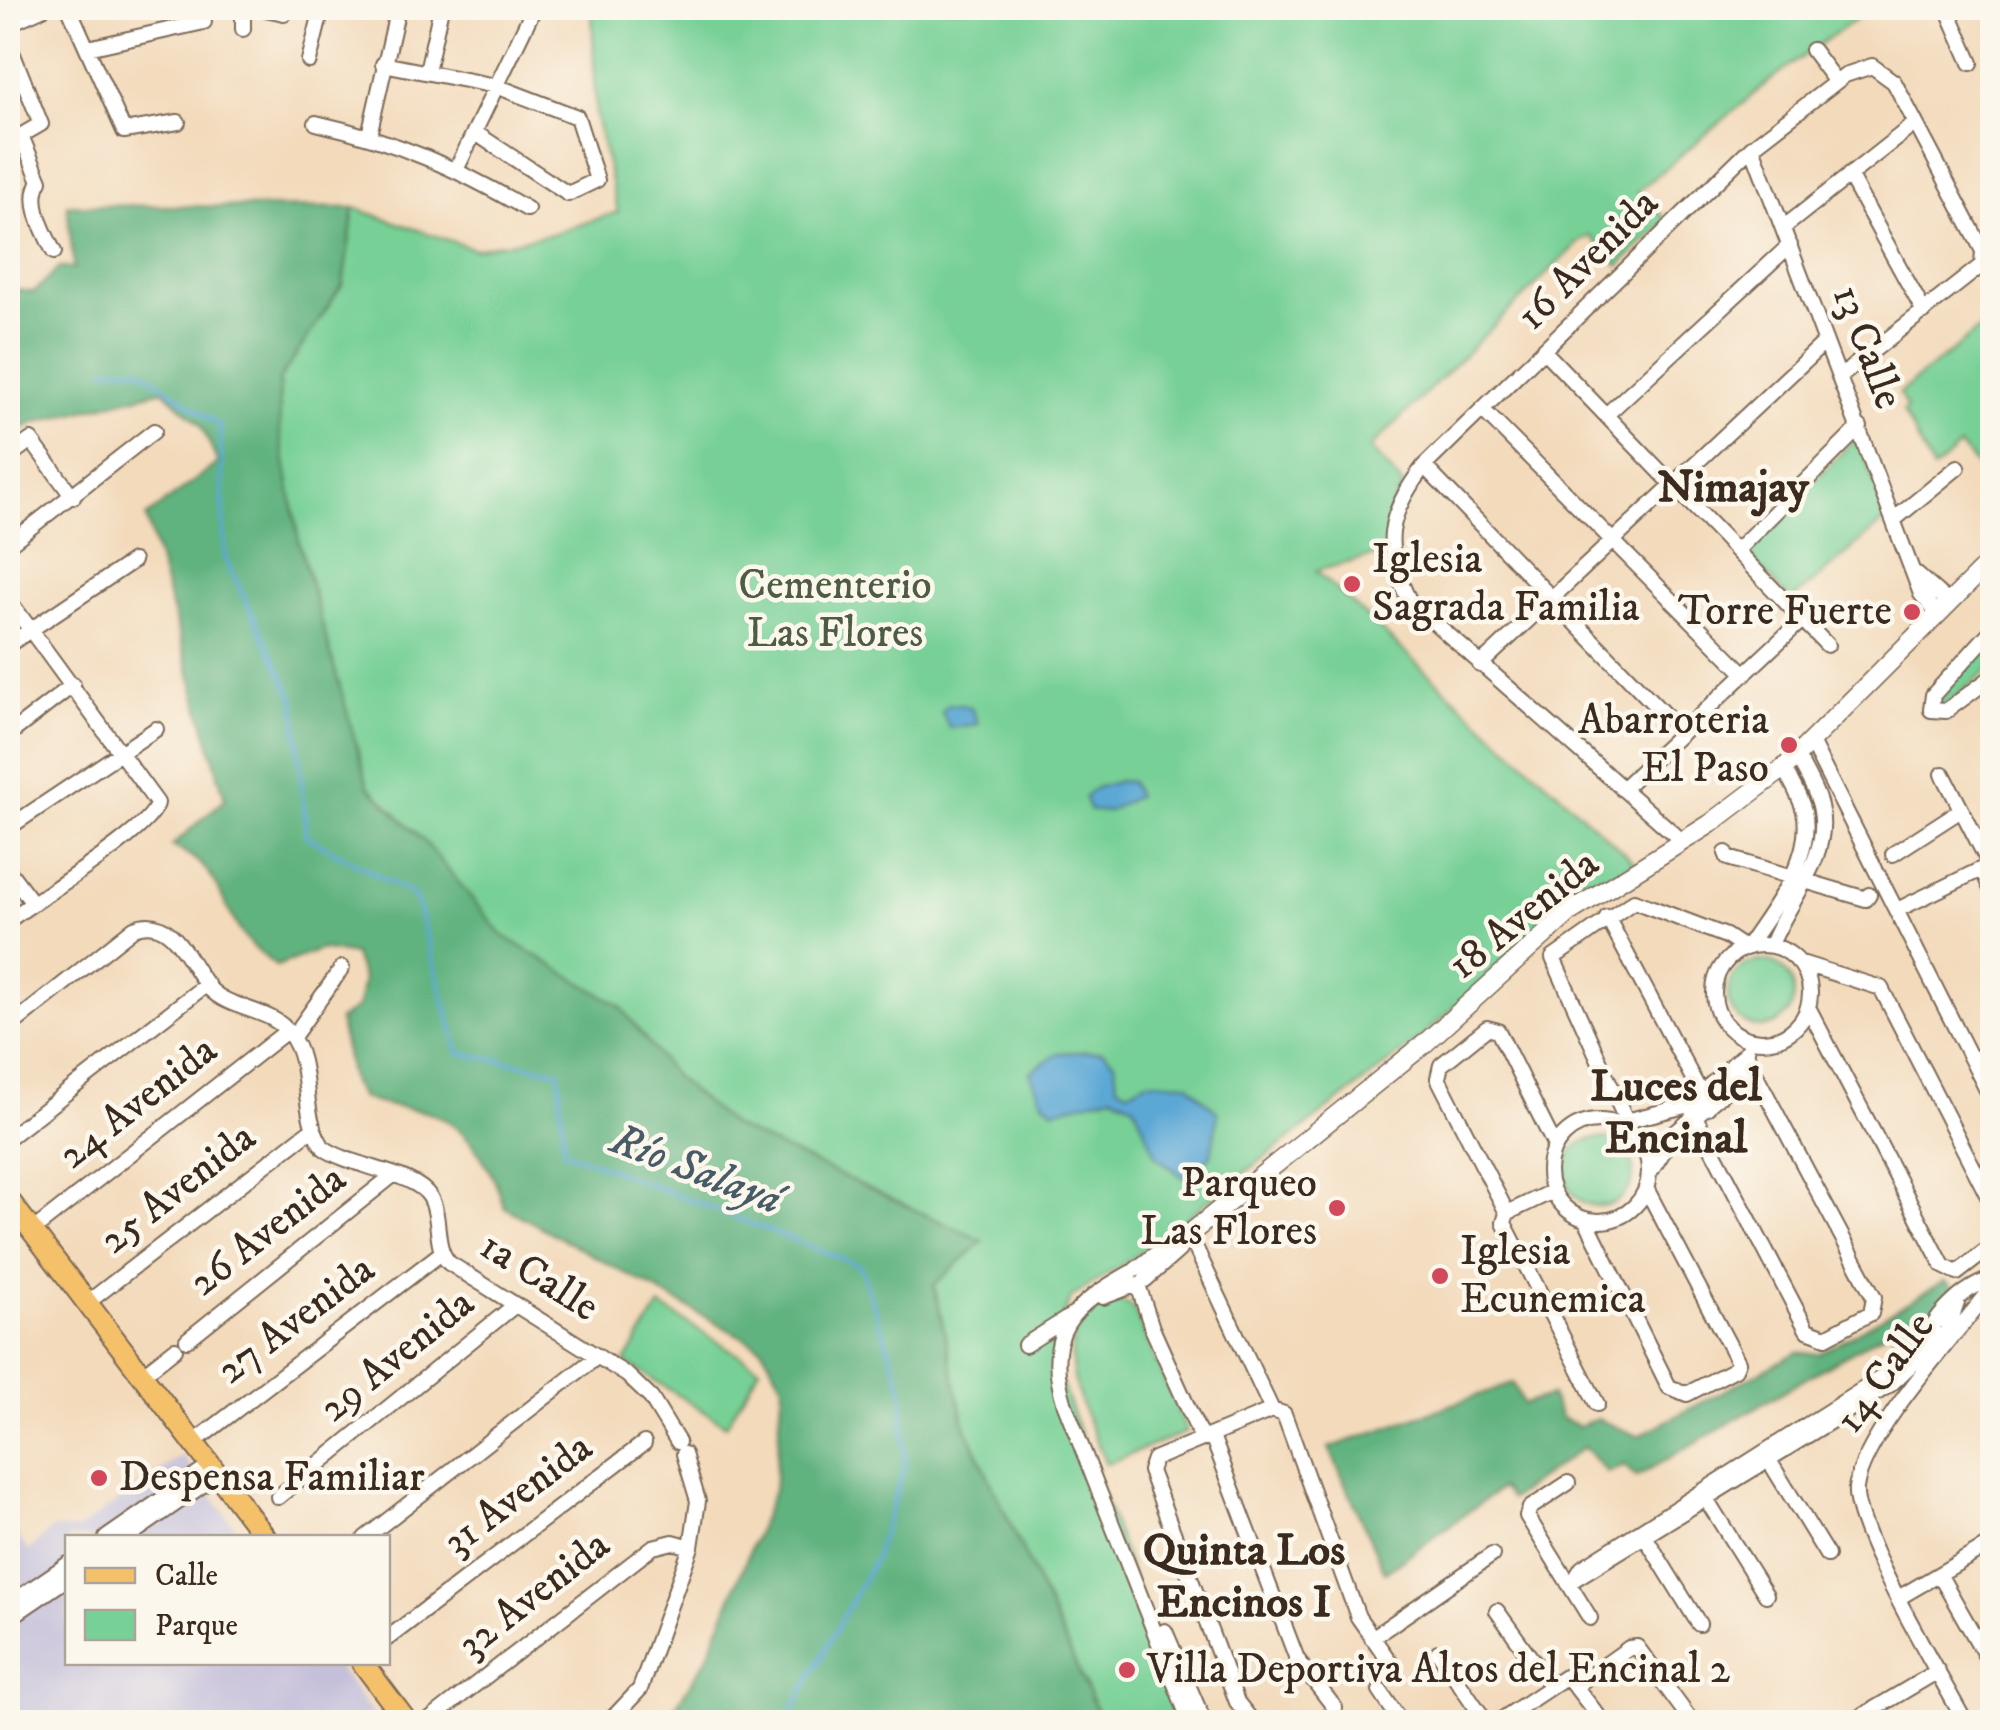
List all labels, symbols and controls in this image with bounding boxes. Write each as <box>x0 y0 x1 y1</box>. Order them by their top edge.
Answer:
street label: 16 Avenida <box>1506 178 1670 342</box>
street label: 13 Calle <box>1820 278 1914 416</box>
district label: Nimajay <box>1657 460 1810 517</box>
place label: Iglesia Sagrada Familia <box>1372 534 1640 634</box>
park label: Cementerio Las Flores <box>738 560 932 660</box>
marker: Iglesia Sagrada Familia <box>1341 573 1363 595</box>
place label: Torre Fuerte <box>1678 586 1892 638</box>
marker: Torre Fuerte <box>1901 601 1923 623</box>
place label: Abarroteria El Paso <box>1578 695 1769 795</box>
marker: Abarroteria El Paso <box>1778 734 1800 756</box>
street label: 18 Avenida <box>1438 838 1610 991</box>
street label: 24 Avenida <box>48 1025 228 1181</box>
district label: Luces del Encinal <box>1590 1059 1762 1167</box>
water label: Río Salayá <box>601 1111 794 1230</box>
street label: 25 Avenida <box>90 1112 266 1266</box>
street label: 26 Avenida <box>179 1154 357 1308</box>
place label: Parqueo Las Flores <box>1140 1158 1317 1258</box>
marker: Parqueo Las Flores <box>1326 1197 1348 1219</box>
street label: 1a Calle <box>470 1220 608 1334</box>
place label: Iglesia Ecunemica <box>1460 1226 1646 1326</box>
street label: 27 Avenida <box>207 1244 385 1396</box>
marker: Iglesia Ecunemica <box>1429 1265 1451 1287</box>
street label: 29 Avenida <box>309 1278 485 1434</box>
street label: 14 Calle <box>1824 1302 1946 1444</box>
street label: 31 Avenida <box>433 1422 603 1568</box>
place label: Despensa Familiar <box>119 1452 425 1504</box>
marker: Despensa Familiar <box>88 1467 110 1489</box>
street label: 32 Avenida <box>448 1519 620 1670</box>
district label: Quinta Los Encinos I <box>1143 1523 1345 1631</box>
legend <box>65 1535 390 1665</box>
text: Calle <box>155 1558 218 1595</box>
text: Parque <box>155 1608 238 1645</box>
place label: Villa Deportiva Altos del Encinal 2 <box>1146 1644 1730 1696</box>
marker: Villa Deportiva Altos del Encinal 2 <box>1116 1659 1138 1681</box>

